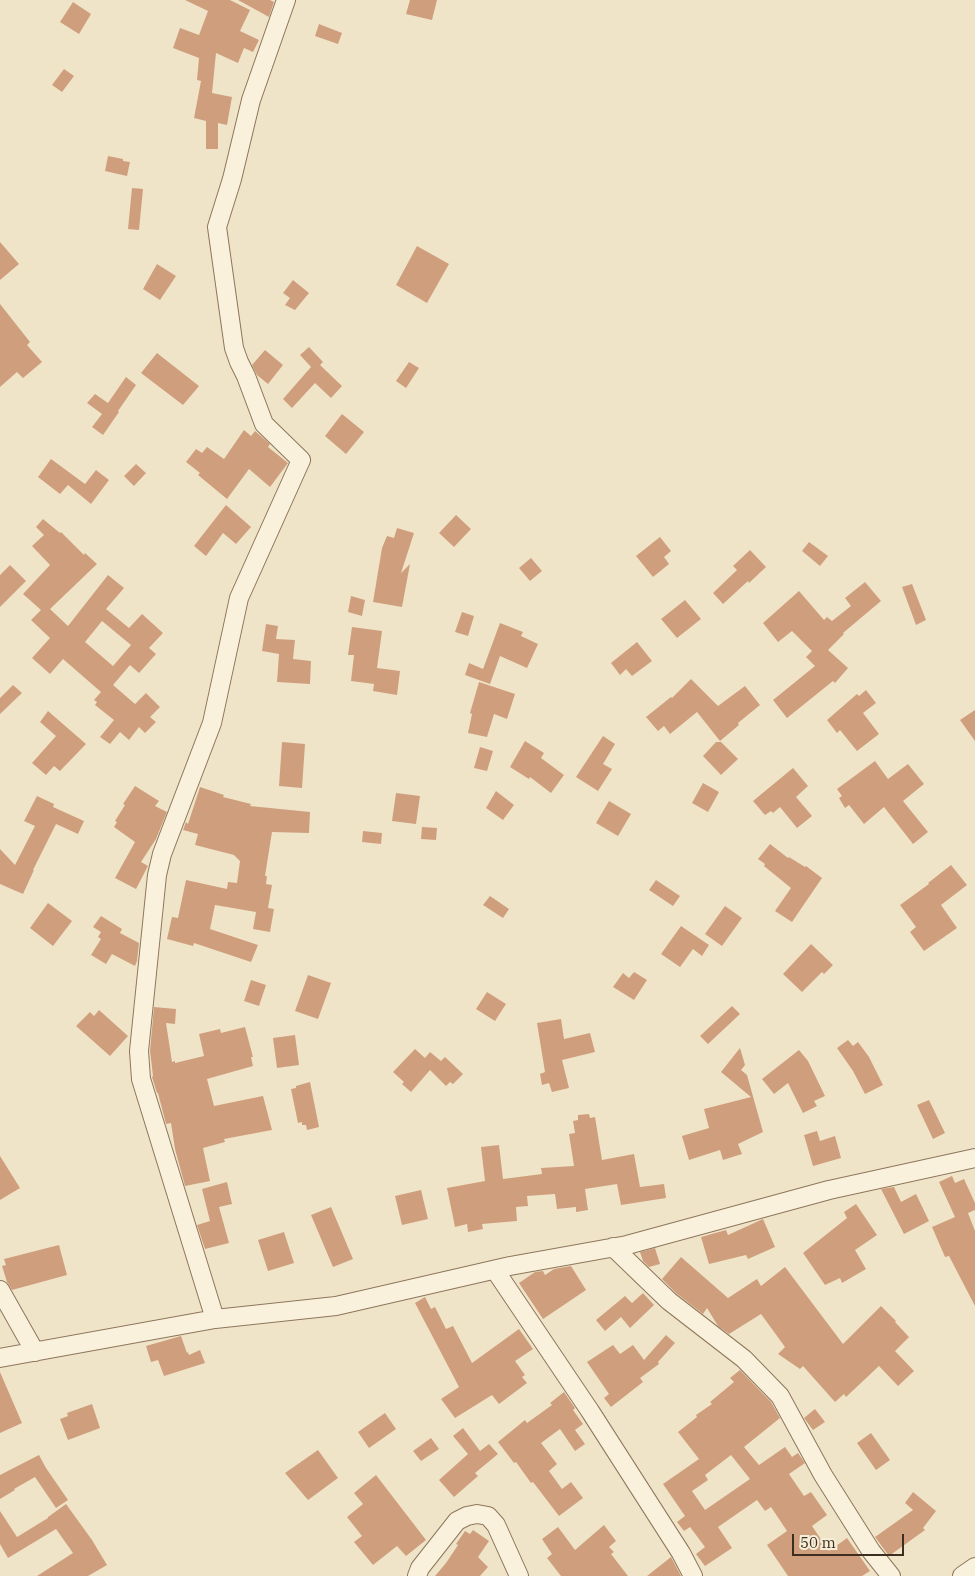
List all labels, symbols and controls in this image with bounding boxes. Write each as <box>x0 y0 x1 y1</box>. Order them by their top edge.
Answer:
scale bar <box>795 1524 908 1556</box>
text: 50 m <box>800 1533 836 1552</box>

